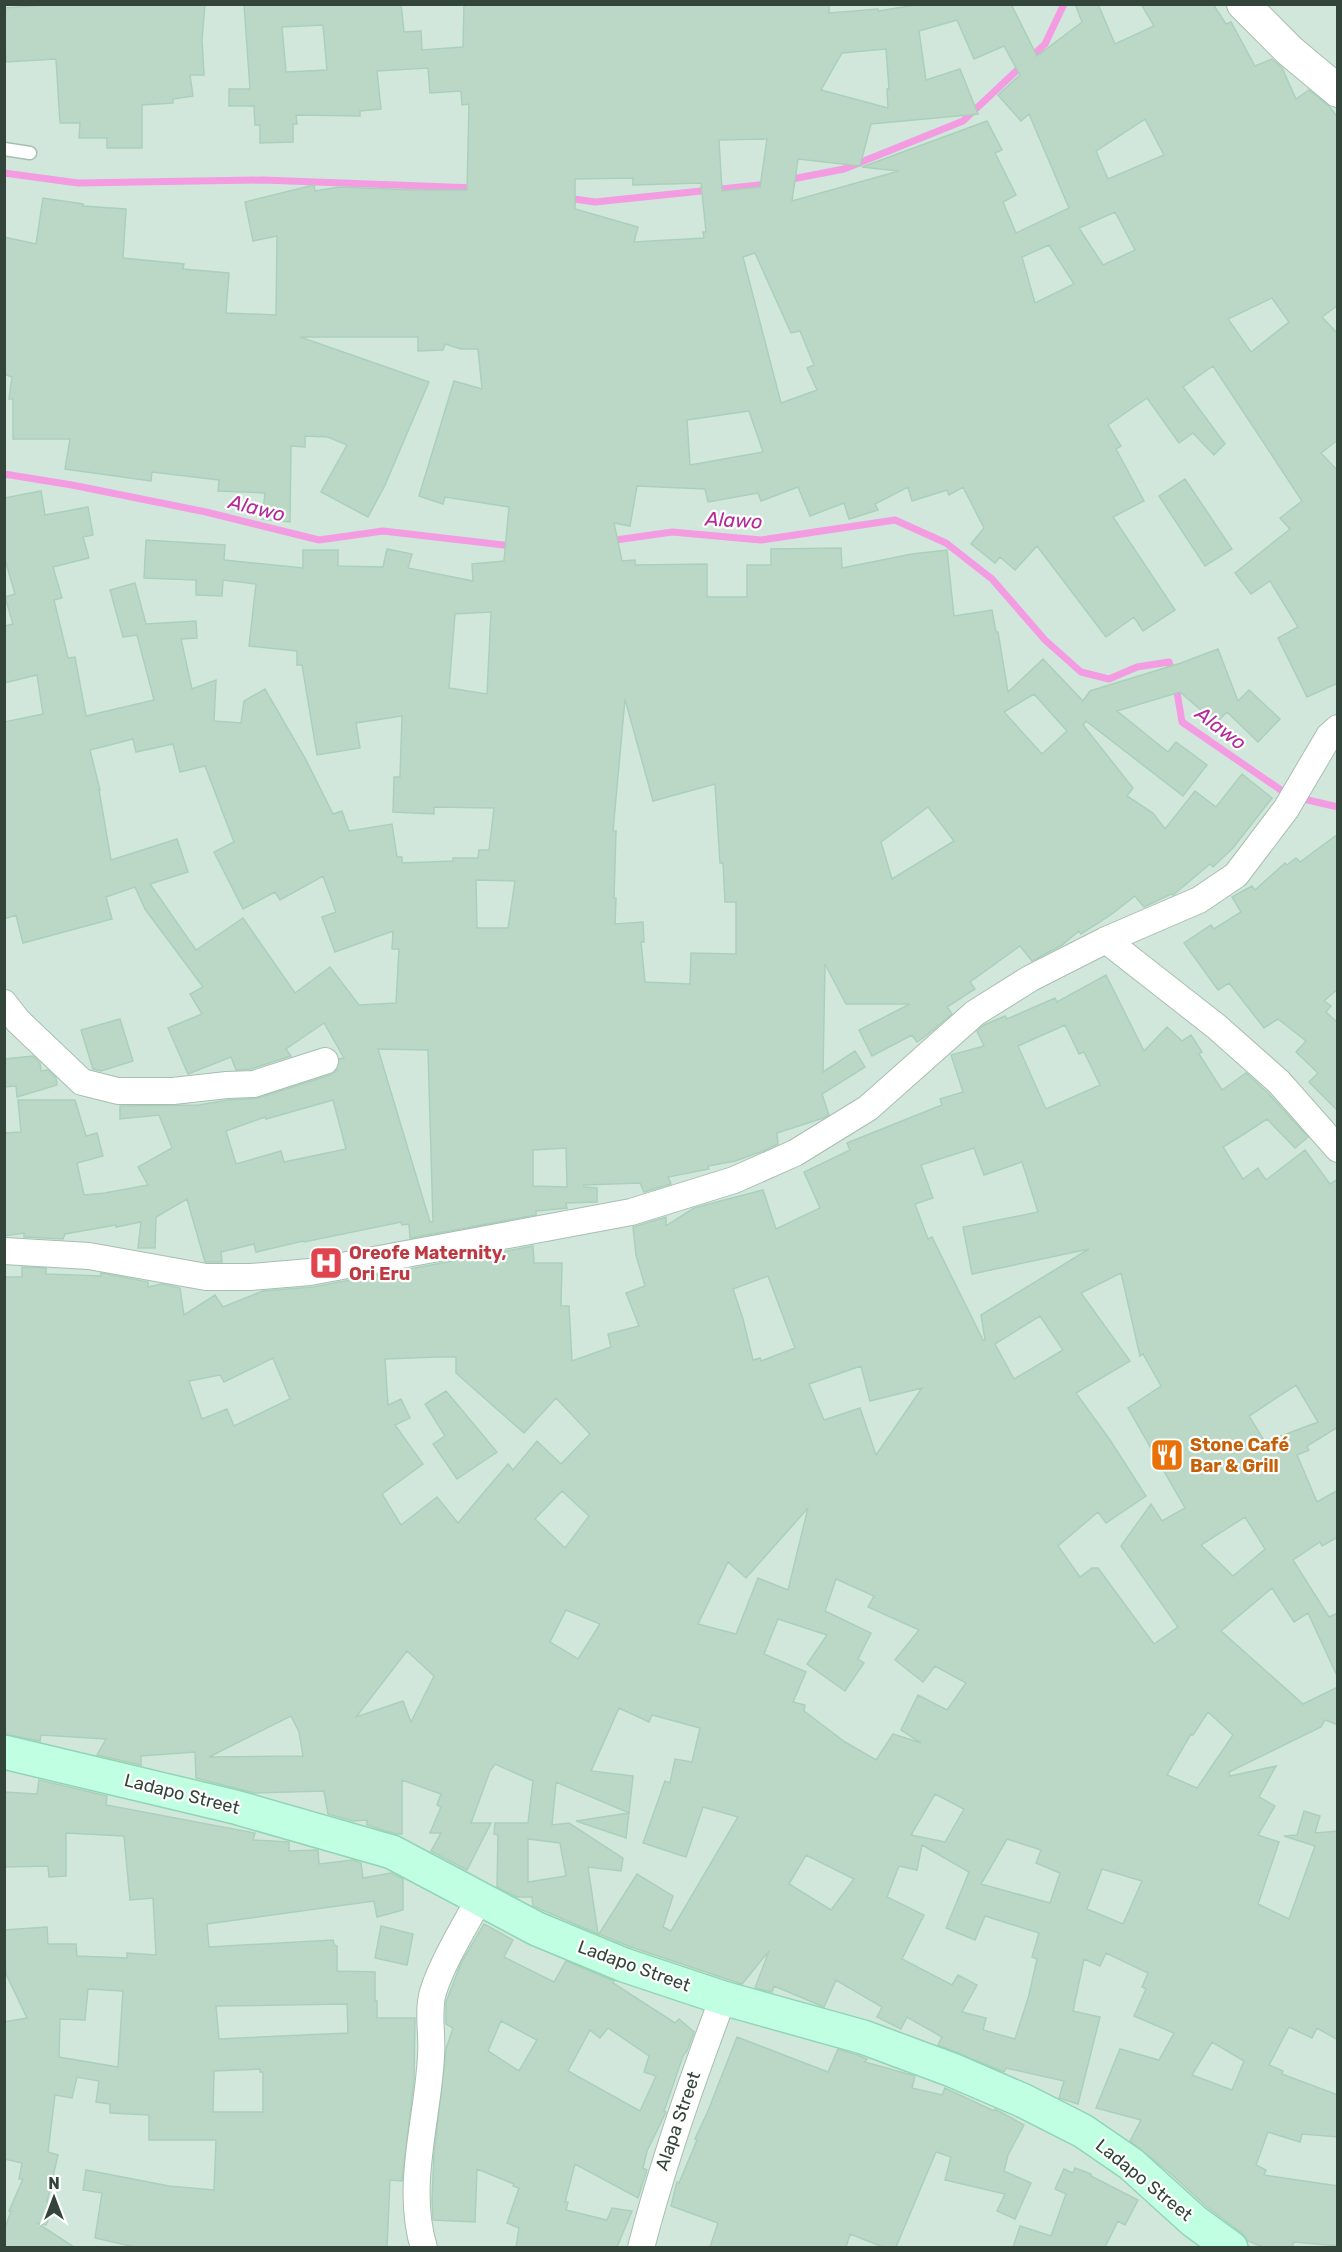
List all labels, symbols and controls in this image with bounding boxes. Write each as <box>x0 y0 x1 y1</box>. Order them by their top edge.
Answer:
water label: Alawo <box>225 489 288 527</box>
water label: Alawo <box>704 506 763 533</box>
water label: Alawo <box>1190 701 1251 755</box>
place label: Oreofe Maternity, Ori Eru <box>349 1242 507 1285</box>
hospital icon: Oreofe Maternity, Ori Eru <box>308 1245 344 1281</box>
place label: Stone Café Bar & Grill <box>1190 1434 1289 1477</box>
restaurant icon: Stone Café Bar & Grill <box>1149 1437 1185 1473</box>
street label: Ladapo Street <box>122 1769 242 1819</box>
street label: Ladapo Street <box>575 1935 693 1997</box>
street label: Alapa Street <box>651 2068 705 2174</box>
street label: Ladapo Street <box>1091 2134 1197 2226</box>
north arrow <box>24 2168 84 2228</box>
text: N <box>48 2174 60 2193</box>

